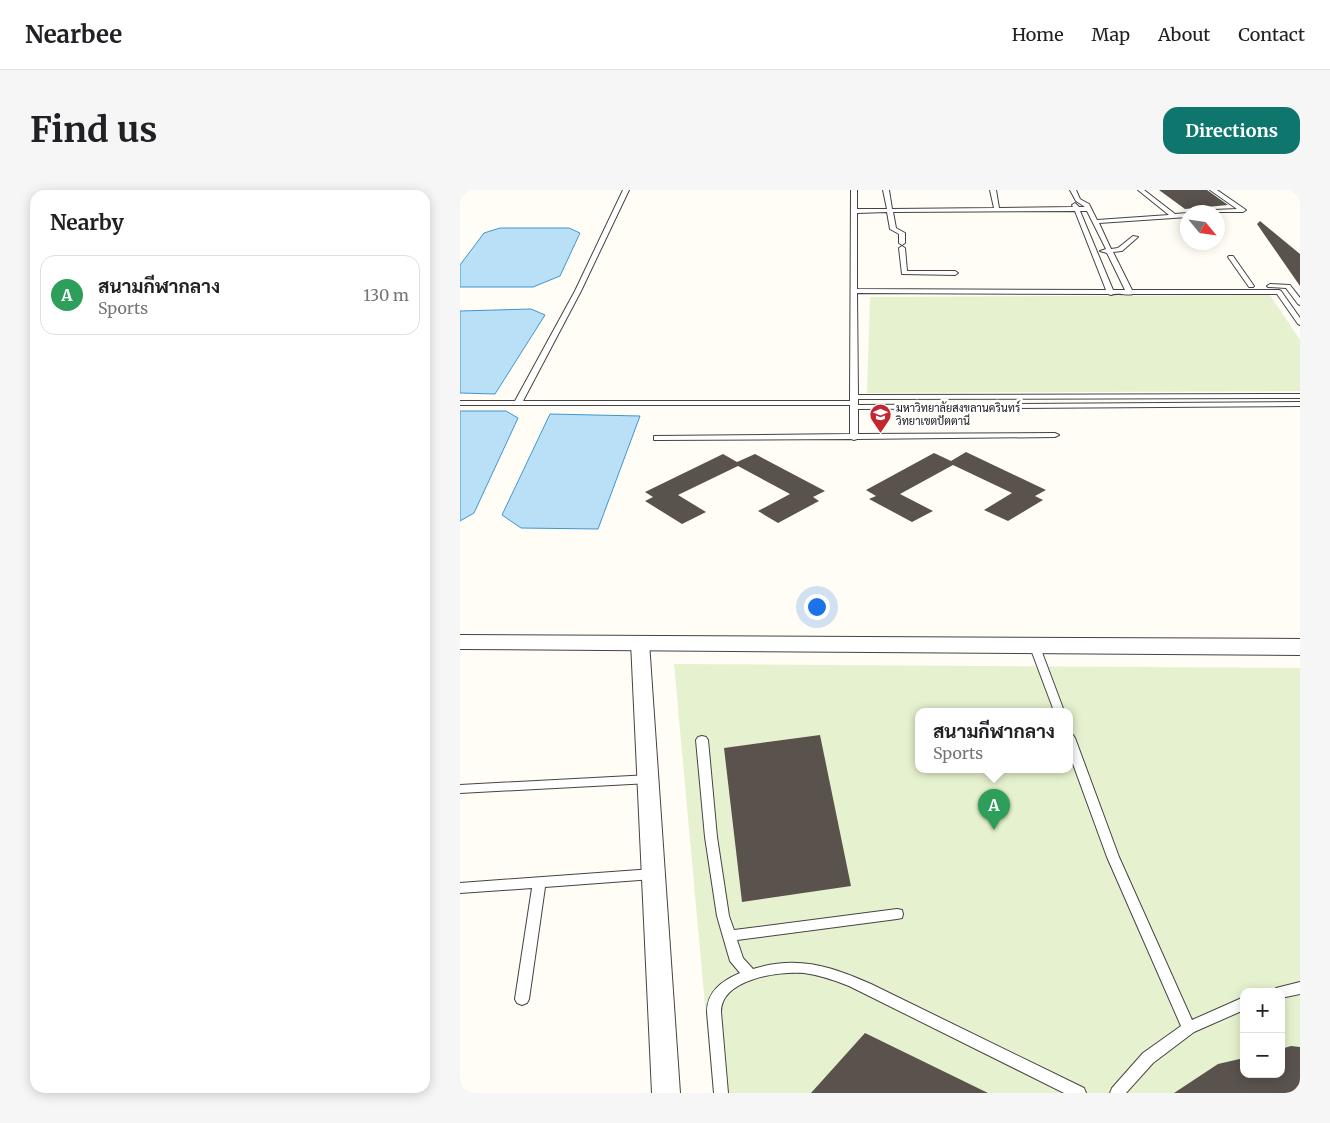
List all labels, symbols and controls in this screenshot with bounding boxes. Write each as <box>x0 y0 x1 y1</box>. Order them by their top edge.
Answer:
text: Nearbee <box>25 19 122 50</box>
text: Home <box>1012 23 1064 46</box>
text: Map <box>1092 23 1130 46</box>
text: About <box>1158 23 1210 46</box>
text: Contact <box>1238 23 1305 46</box>
button: Directions <box>1163 107 1300 154</box>
text: Find us <box>30 108 157 152</box>
north arrow <box>1180 205 1225 250</box>
text: Nearby <box>50 209 124 236</box>
text: สนามกีฬากลาง <box>98 274 220 298</box>
text: A <box>61 285 73 305</box>
text: 130 m <box>363 285 409 305</box>
text: Sports <box>98 298 148 318</box>
place label: มหาวิทยาลัยสงขลานครินทร์ วิทยาเขตปัตตานี <box>896 400 1020 428</box>
school or university icon: มหาวิทยาลัยสงขลานครินทร์ วิทยาเขตปัตตานี <box>868 402 892 433</box>
your location <box>804 594 830 620</box>
popup <box>915 708 1073 773</box>
text: สนามกีฬากลาง <box>933 719 1055 743</box>
text: Sports <box>933 743 983 763</box>
pin: A <box>978 789 1010 830</box>
map controls <box>1240 988 1285 1078</box>
button: + <box>1240 988 1285 1033</box>
button: − <box>1240 1033 1285 1078</box>

